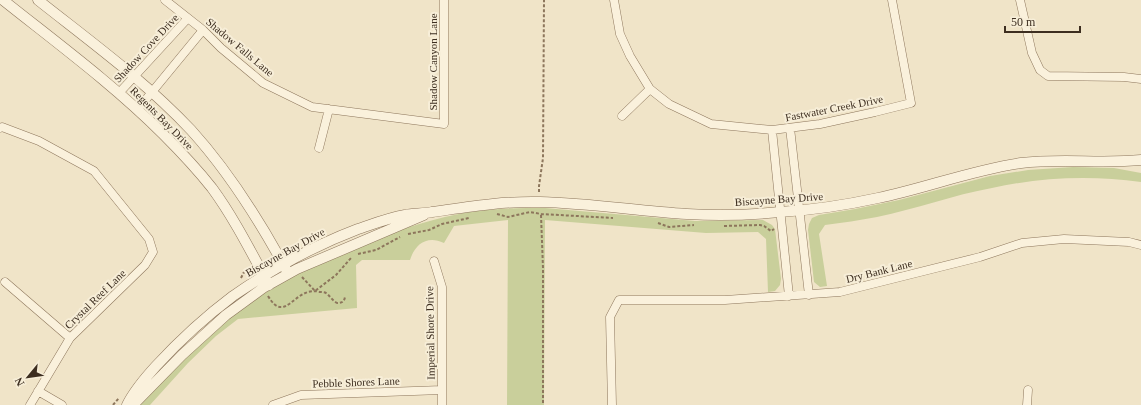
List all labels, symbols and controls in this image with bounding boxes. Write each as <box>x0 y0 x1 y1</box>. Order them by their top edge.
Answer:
scale bar <box>1005 8 1080 34</box>
street label: Shadow Cove Drive <box>111 11 181 85</box>
street label: Shadow Canyon Lane <box>427 13 439 111</box>
street label: Shadow Falls Lane <box>204 15 276 79</box>
text: 50 m <box>1011 15 1036 29</box>
street label: Regents Bay Drive <box>128 84 196 152</box>
street label: Fastwater Creek Drive <box>784 93 884 123</box>
street label: Biscayne Bay Drive <box>734 190 824 208</box>
street label: Biscayne Bay Drive <box>243 225 327 279</box>
street label: Dry Bank Lane <box>845 257 913 285</box>
street label: Crystal Reef Lane <box>62 267 128 331</box>
street label: Imperial Shore Drive <box>423 286 437 380</box>
north arrow <box>8 357 48 397</box>
street label: Pebble Shores Lane <box>312 374 400 390</box>
text: N <box>12 375 26 388</box>

